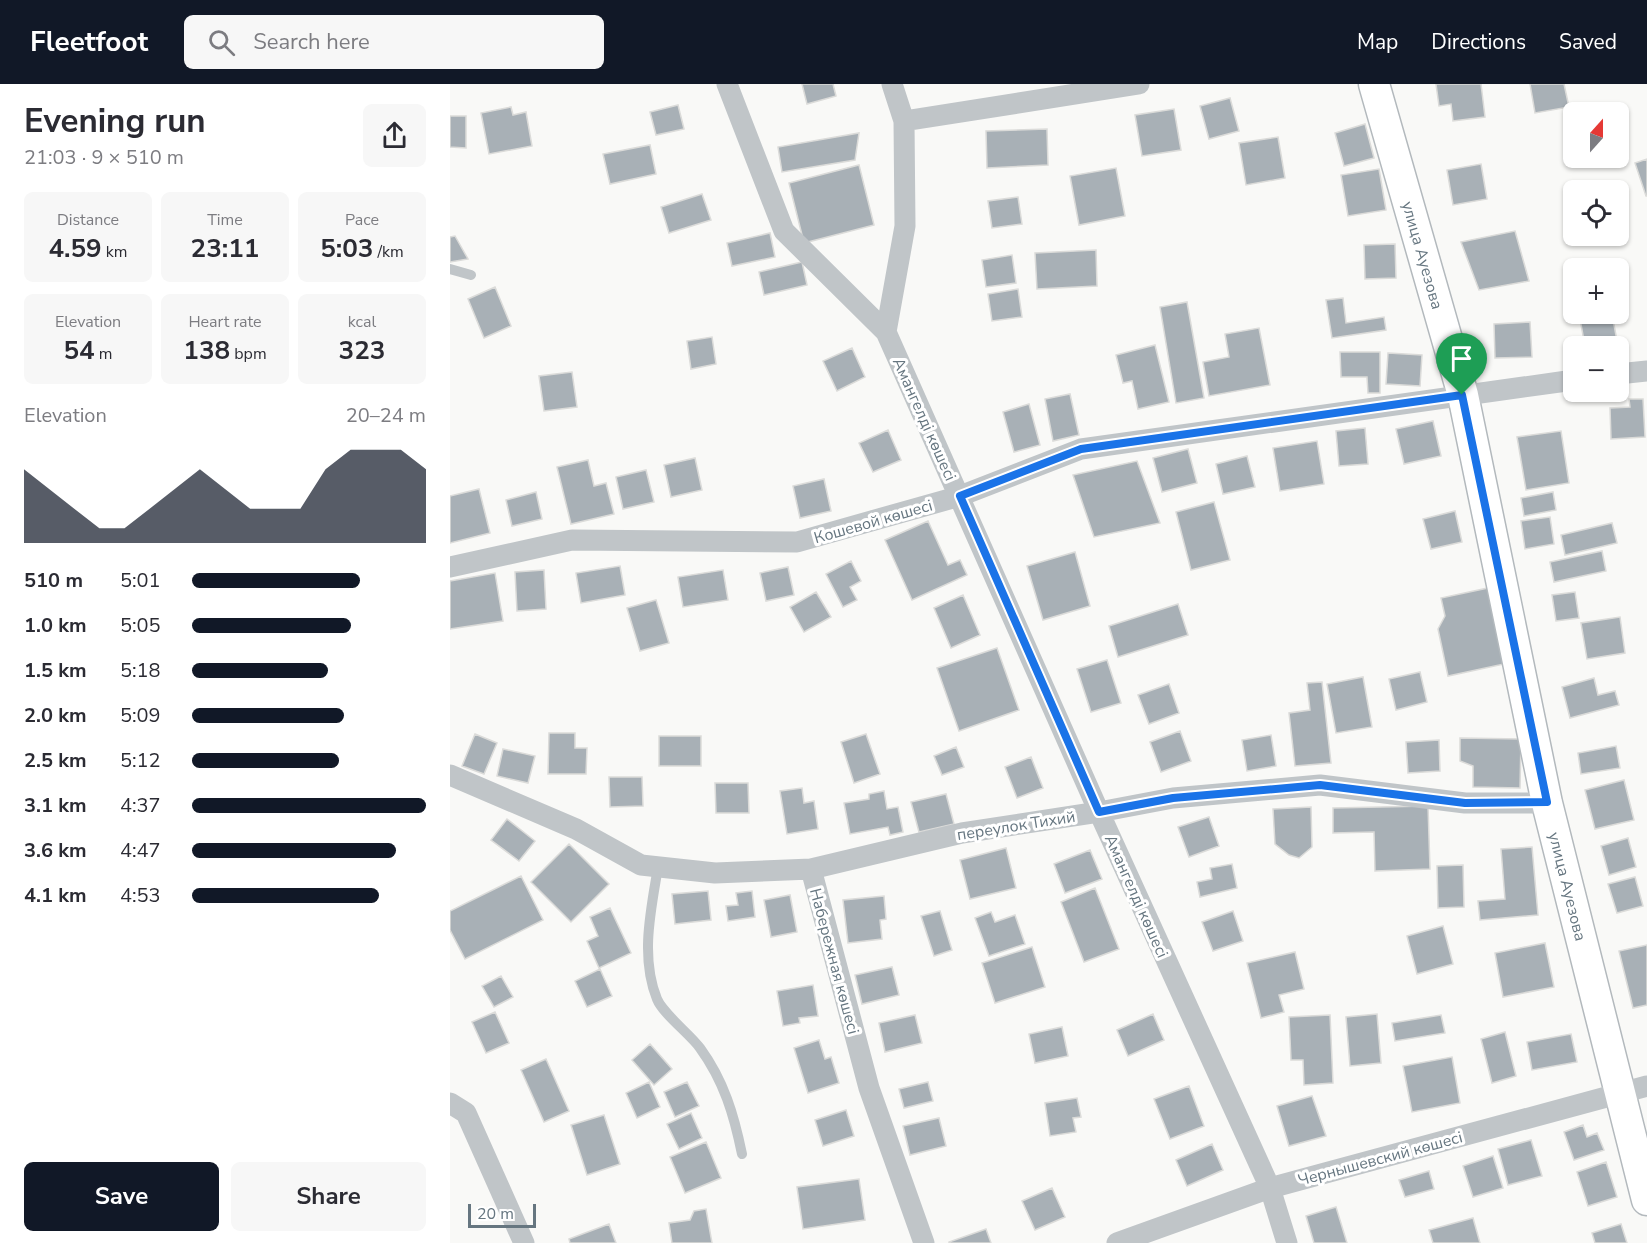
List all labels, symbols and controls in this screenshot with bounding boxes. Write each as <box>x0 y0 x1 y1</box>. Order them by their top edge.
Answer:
search box <box>184 15 604 69</box>
text: Fleetfoot <box>30 23 148 61</box>
icon: search <box>205 26 238 59</box>
text: Search here <box>253 27 370 57</box>
text: Map <box>1357 28 1398 56</box>
text: Directions <box>1431 28 1526 56</box>
text: Saved <box>1559 28 1617 56</box>
text: Evening run <box>24 99 206 144</box>
north arrow <box>1563 102 1629 168</box>
map controls <box>1563 102 1629 402</box>
button: share <box>363 104 426 167</box>
text: 21:03 · 9 × 510 m <box>24 144 184 171</box>
button: locate <box>1563 180 1629 246</box>
street label: улица Ауезова <box>1396 199 1448 312</box>
text: Distance <box>57 209 119 231</box>
text: Time <box>207 209 243 231</box>
text: Pace <box>345 209 379 231</box>
text: 4.59 <box>48 231 102 266</box>
text: 23:11 <box>191 231 259 266</box>
text: 5:03 <box>320 231 373 266</box>
text: km <box>102 241 128 263</box>
text: /km <box>373 241 404 263</box>
button: + <box>1563 258 1629 324</box>
text: Elevation <box>55 311 121 333</box>
text: Heart rate <box>188 311 262 333</box>
text: kcal <box>348 311 376 333</box>
text: 54 <box>63 333 95 368</box>
text: 138 <box>183 333 230 368</box>
text: 323 <box>339 333 385 368</box>
pin <box>1436 333 1487 395</box>
button: − <box>1563 336 1629 402</box>
icon: arrive <box>1445 342 1478 375</box>
text: m <box>95 343 113 365</box>
text: bpm <box>230 343 267 365</box>
street label: Амангелді көшесі <box>887 354 961 485</box>
text: Elevation <box>24 402 107 429</box>
text: 20–24 m <box>346 402 426 429</box>
street label: Кошевой көшесі <box>811 495 935 549</box>
text: 510 m <box>24 567 83 594</box>
text: 5:01 <box>120 567 161 594</box>
text: 1.0 km <box>24 612 87 639</box>
text: 5:05 <box>120 612 161 639</box>
text: 1.5 km <box>24 657 87 684</box>
text: 5:18 <box>120 657 161 684</box>
text: 2.0 km <box>24 702 87 729</box>
text: 5:09 <box>120 702 161 729</box>
text: 2.5 km <box>24 747 87 774</box>
text: 5:12 <box>120 747 161 774</box>
text: 3.1 km <box>24 792 87 819</box>
text: 4:37 <box>120 792 161 819</box>
street label: переулок Тихий <box>955 806 1077 846</box>
street label: улица Ауезова <box>1543 830 1591 943</box>
street label: Амангелді көшесі <box>1099 831 1173 962</box>
text: 3.6 km <box>24 837 87 864</box>
text: 4:47 <box>120 837 161 864</box>
text: 4.1 km <box>24 882 87 909</box>
text: 4:53 <box>120 882 161 909</box>
street label: Набережная көшесі <box>804 886 864 1037</box>
street label: Чернышевский көшесі <box>1296 1126 1465 1192</box>
button: Save <box>24 1162 219 1231</box>
button: Share <box>231 1162 426 1231</box>
scale bar <box>468 1201 536 1228</box>
text: 20 m <box>477 1203 514 1225</box>

